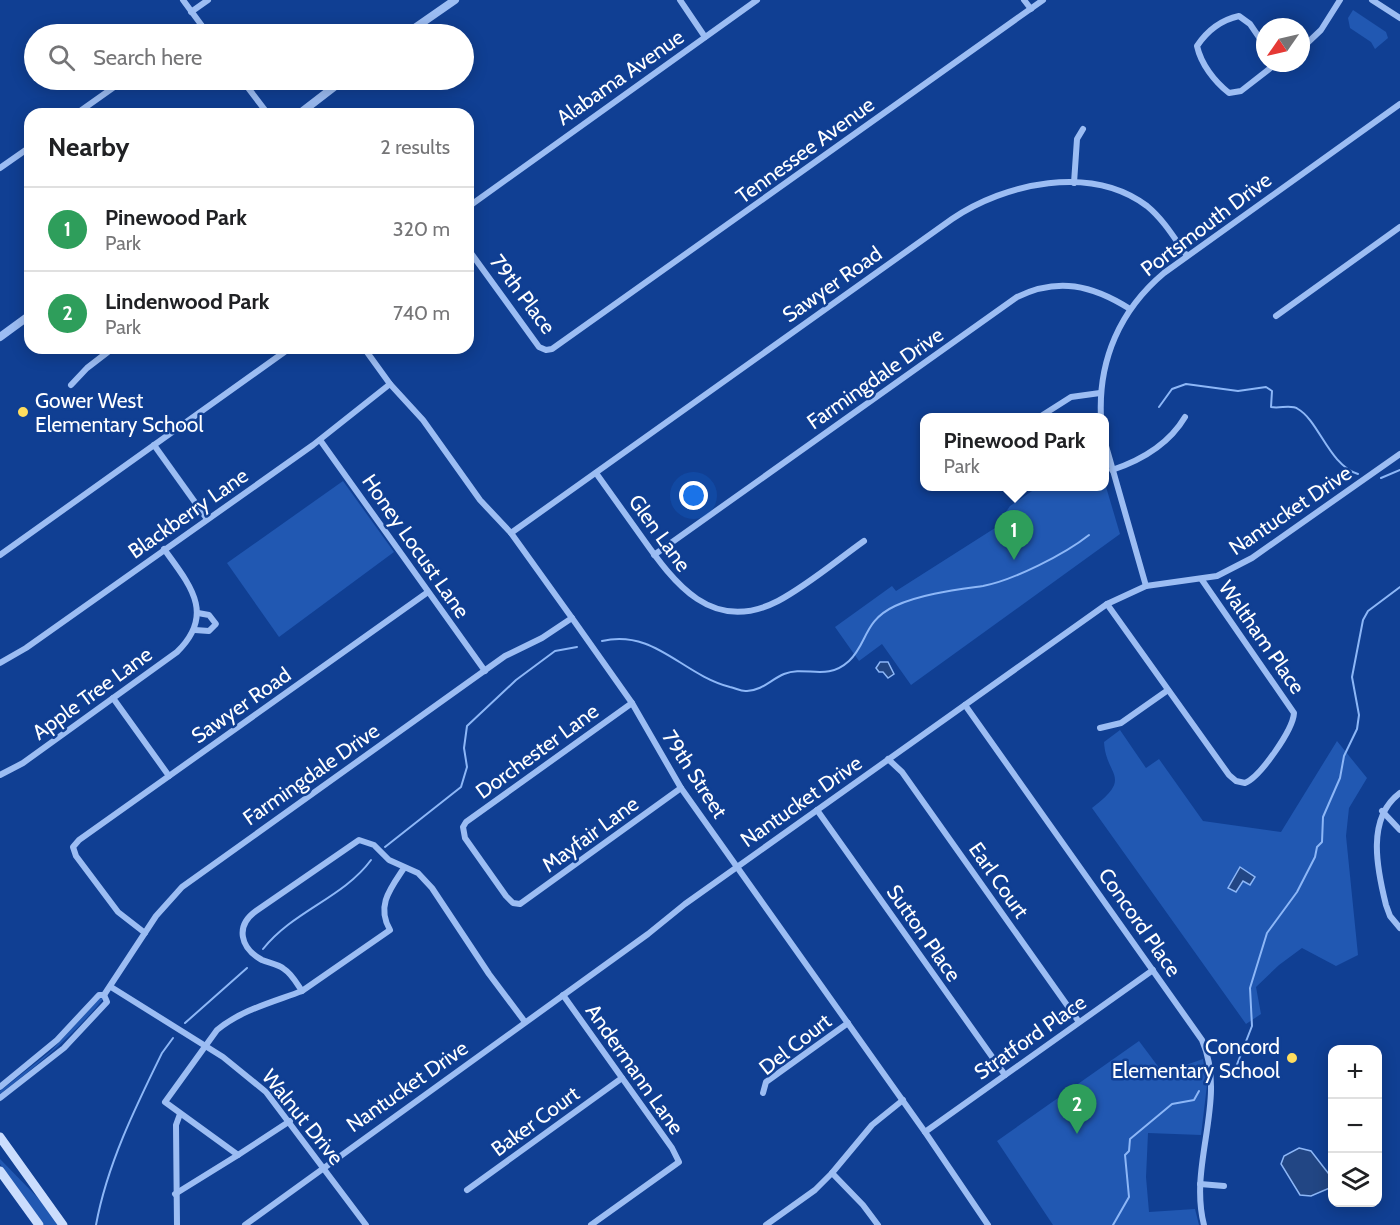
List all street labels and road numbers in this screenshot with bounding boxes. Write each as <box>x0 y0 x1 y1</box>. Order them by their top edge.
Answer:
street label: Alabama Avenue <box>552 24 689 130</box>
street label: Tennessee Avenue <box>731 91 879 209</box>
street label: Portsmouth Drive <box>1136 167 1276 281</box>
street label: Sawyer Road <box>778 241 886 327</box>
street label: 79th Place <box>485 249 561 339</box>
street label: Farmingdale Drive <box>802 322 948 434</box>
street label: Nantucket Drive <box>1224 460 1356 560</box>
street label: Blackberry Lane <box>123 462 253 564</box>
street label: Honey Locust Lane <box>357 469 475 623</box>
street label: Glen Lane <box>624 490 696 577</box>
street label: Waltham Place <box>1214 575 1310 699</box>
street label: Apple Tree Lane <box>27 641 157 745</box>
street label: Sawyer Road <box>187 662 295 748</box>
street label: Dorchester Lane <box>471 698 603 804</box>
street label: Farmingdale Drive <box>238 718 384 830</box>
street label: 79th Street <box>657 725 733 823</box>
street label: Nantucket Drive <box>735 750 867 852</box>
street label: Mayfair Lane <box>537 791 643 877</box>
street label: Earl Court <box>964 837 1034 923</box>
street label: Concord Place <box>1093 863 1187 981</box>
street label: Sutton Place <box>882 880 967 986</box>
street label: Stratford Place <box>969 989 1091 1085</box>
street label: Andermann Lane <box>581 999 689 1139</box>
street label: Del Court <box>754 1008 836 1080</box>
street label: Nantucket Drive <box>341 1035 473 1137</box>
street label: Walnut Drive <box>257 1064 349 1170</box>
street label: Baker Court <box>486 1081 584 1161</box>

